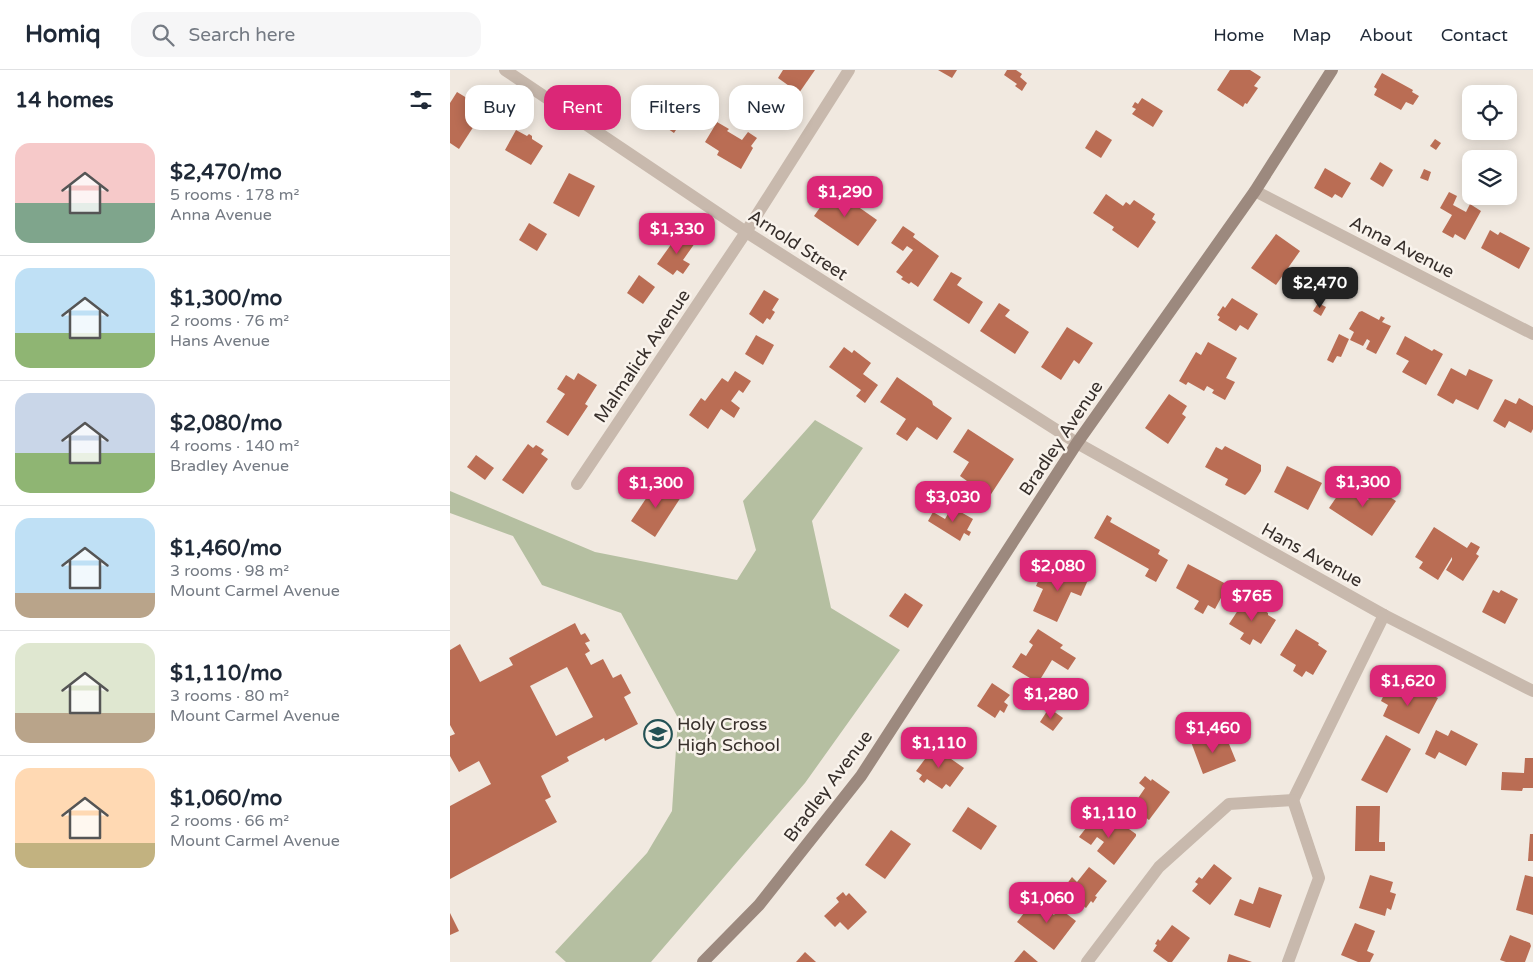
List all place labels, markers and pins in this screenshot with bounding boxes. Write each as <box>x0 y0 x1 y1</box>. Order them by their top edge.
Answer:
pin: $1,290 <box>804 176 886 218</box>
pin: $1,330 <box>636 212 718 255</box>
pin: $2,470 <box>1279 266 1361 309</box>
pin: $1,300 <box>615 466 697 509</box>
pin: $1,300 <box>1322 466 1404 508</box>
pin: $3,030 <box>912 480 994 523</box>
pin: $2,080 <box>1017 550 1099 592</box>
pin: $765 <box>1222 580 1282 622</box>
pin: $1,620 <box>1367 664 1449 707</box>
pin: $1,280 <box>1010 678 1092 720</box>
pin: $1,460 <box>1172 712 1254 754</box>
place label: Holy Cross High School <box>677 713 780 756</box>
school or university icon: Holy Cross High School <box>643 719 673 749</box>
pin: $1,110 <box>898 726 980 769</box>
pin: $1,110 <box>1068 796 1150 839</box>
pin: $1,060 <box>1006 882 1088 924</box>

